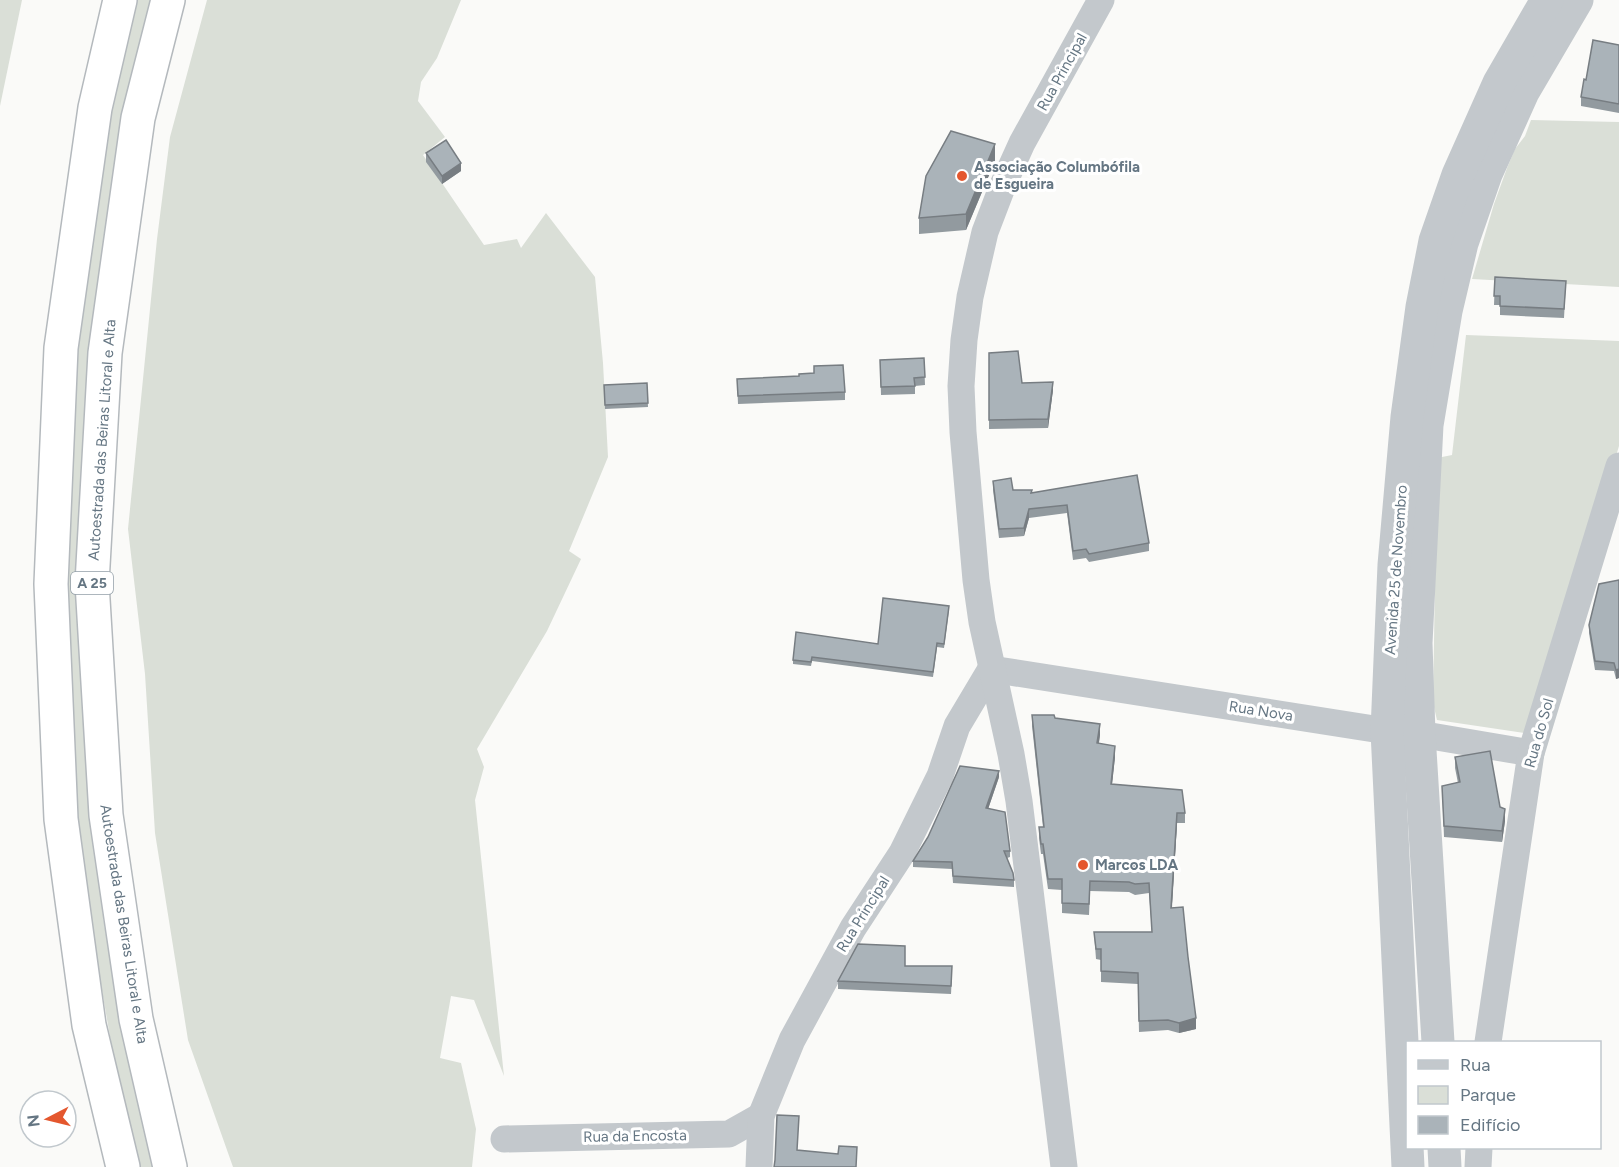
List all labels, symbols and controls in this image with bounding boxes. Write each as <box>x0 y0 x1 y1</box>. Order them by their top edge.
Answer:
street label: Rua Principal <box>1033 30 1091 114</box>
place label: Associação Columbófila de Esgueira <box>974 158 1140 193</box>
marker: Associação Columbófila de Esgueira <box>955 169 969 183</box>
street label: Autoestrada das Beiras Litoral e Alta <box>85 319 119 561</box>
street label: Avenida 25 de Novembro <box>1381 484 1411 656</box>
road number: A 25 <box>71 572 113 594</box>
street label: Rua do Sol <box>1520 696 1558 770</box>
street label: Rua Nova <box>1228 697 1294 725</box>
street label: Autoestrada das Beiras Litoral e Alta <box>96 803 152 1045</box>
place label: Marcos LDA <box>1095 856 1179 874</box>
marker: Marcos LDA <box>1076 858 1090 872</box>
street label: Rua Principal <box>833 873 893 955</box>
legend <box>1406 1041 1601 1149</box>
text: Rua <box>1460 1054 1491 1076</box>
text: Parque <box>1460 1084 1516 1106</box>
north arrow <box>18 1089 78 1149</box>
text: N <box>23 1113 44 1128</box>
text: Edifício <box>1460 1114 1521 1136</box>
street label: Rua da Encosta <box>583 1126 687 1146</box>

